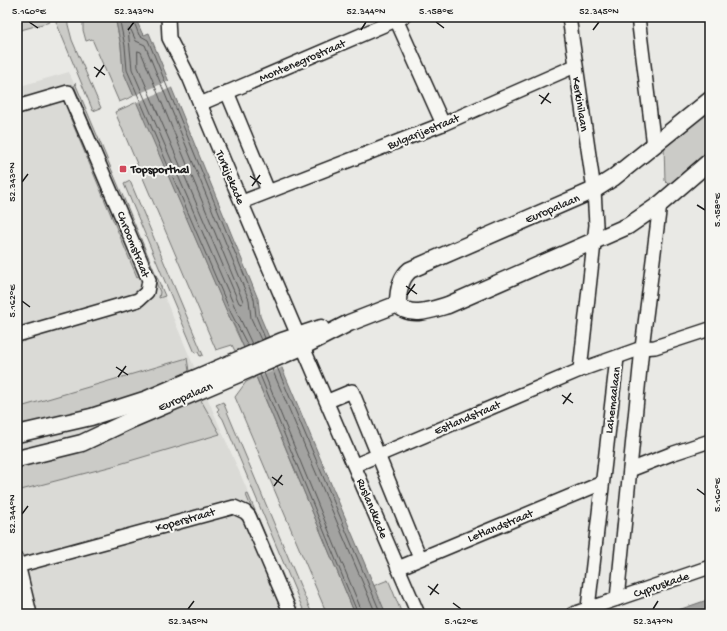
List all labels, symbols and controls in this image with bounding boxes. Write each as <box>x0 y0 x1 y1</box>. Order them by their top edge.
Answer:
text: 5.160°E <box>12 6 47 18</box>
text: 52.343°N <box>114 6 154 18</box>
text: 52.344°N <box>347 6 386 18</box>
text: 5.158°E <box>419 6 454 18</box>
text: 52.345°N <box>579 6 619 18</box>
street label: Montenegrostraat <box>258 37 349 86</box>
street label: Kerkinilaan <box>568 76 590 133</box>
street label: Bulgarijestraat <box>385 112 463 154</box>
street label: Turkijekade <box>211 148 247 208</box>
text: 52.343°N <box>7 162 19 202</box>
marker: Topsporthal <box>118 164 128 174</box>
place label: Topsporthal <box>130 164 190 178</box>
street label: Europalaan <box>523 192 582 228</box>
text: 5.158°E <box>712 192 724 227</box>
street label: Chroomstraat <box>113 210 152 281</box>
text: 5.162°E <box>7 284 19 318</box>
street label: Lahemaalaan <box>603 366 625 434</box>
street label: Europalaan <box>156 380 215 416</box>
street label: Estlandstraat <box>433 398 504 439</box>
street label: Ruslandkade <box>352 477 390 542</box>
text: 5.160°E <box>712 477 724 512</box>
text: 52.344°N <box>7 494 19 533</box>
street label: Koperstraat <box>154 505 218 536</box>
street label: Letlandstraat <box>466 507 537 546</box>
street label: Cypruskade <box>632 570 692 602</box>
text: 52.345°N <box>168 616 208 628</box>
text: 5.162°E <box>444 616 478 628</box>
text: 52.347°N <box>633 616 673 628</box>

